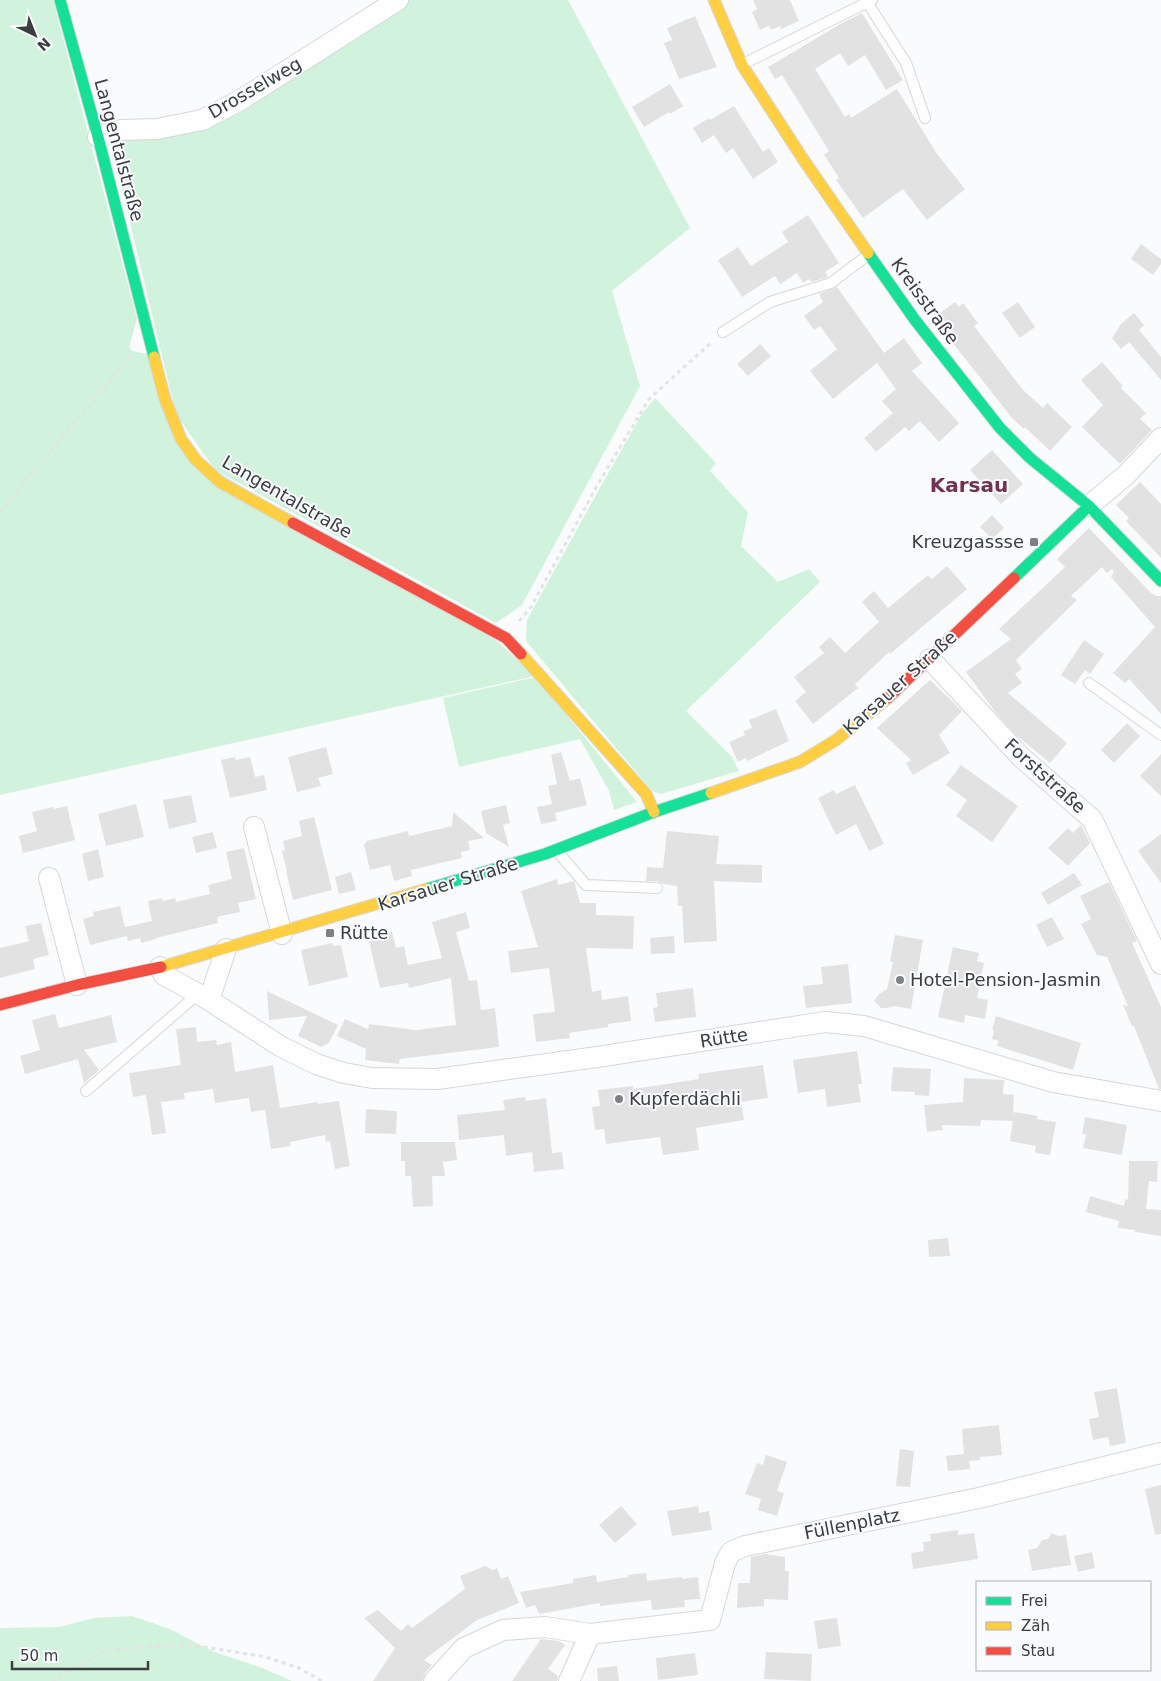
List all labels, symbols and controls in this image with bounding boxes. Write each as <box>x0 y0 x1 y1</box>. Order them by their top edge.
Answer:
north arrow <box>10 10 60 60</box>
text: N <box>34 35 54 54</box>
street label: Drosselweg <box>204 52 305 123</box>
street label: Langentalstraße <box>90 76 149 223</box>
street label: Kreisstraße <box>887 253 964 348</box>
street label: Langentalstraße <box>218 451 356 542</box>
district label: Karsau <box>930 473 1008 497</box>
place label: Kreuzgassse <box>912 531 1024 552</box>
marker: Kreuzgassse <box>1028 536 1040 548</box>
street label: Karsauer Straße <box>839 626 961 739</box>
street label: Forststraße <box>1000 734 1090 818</box>
street label: Karsauer Straße <box>375 852 520 915</box>
place label: Rütte <box>340 922 388 943</box>
marker: Rütte <box>324 927 336 939</box>
place label: Hotel-Pension-Jasmin <box>910 969 1101 990</box>
marker: Hotel-Pension-Jasmin <box>894 974 906 986</box>
street label: Rütte <box>698 1023 749 1052</box>
place label: Kupferdächli <box>629 1088 741 1109</box>
marker: Kupferdächli <box>613 1093 625 1105</box>
street label: Füllenplatz <box>802 1504 902 1543</box>
legend <box>976 1581 1151 1671</box>
text: Frei <box>1021 1592 1048 1610</box>
text: Zäh <box>1021 1617 1050 1635</box>
scale bar <box>12 1638 149 1670</box>
text: Stau <box>1021 1642 1055 1660</box>
text: 50 m <box>20 1647 58 1665</box>

